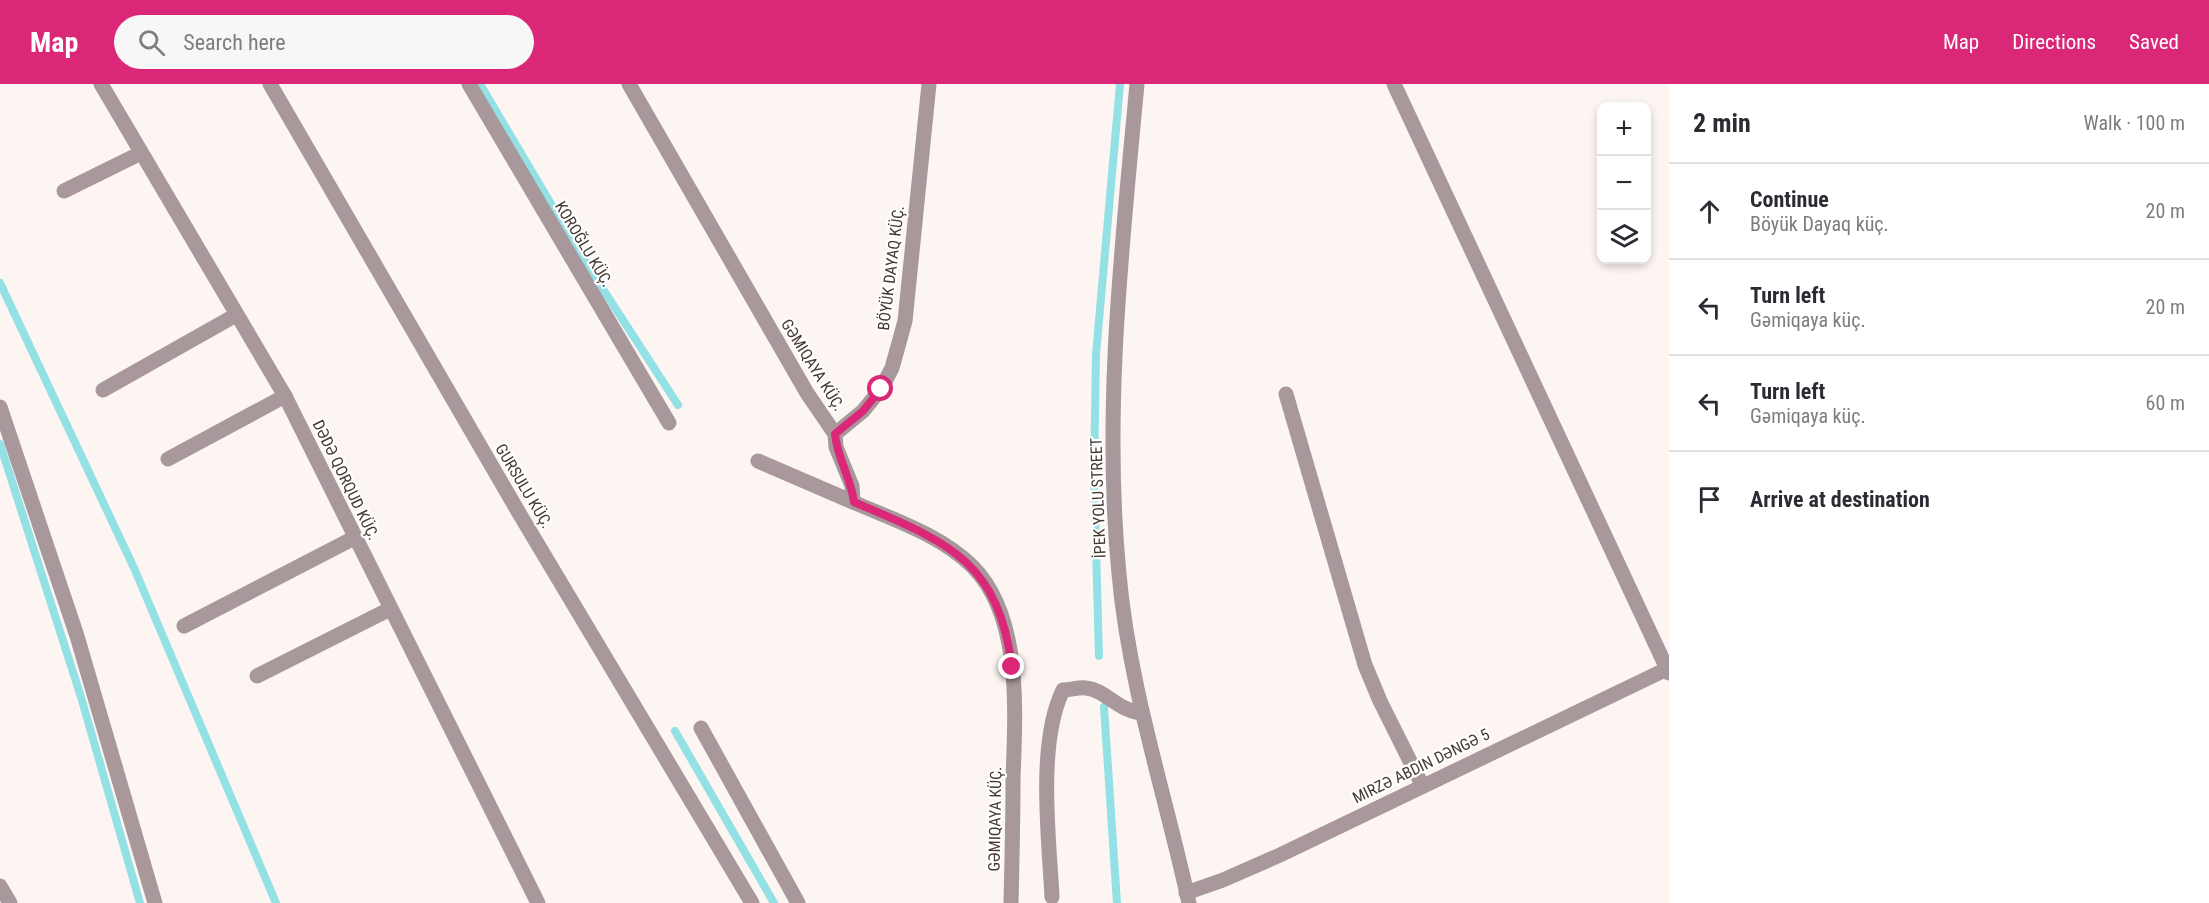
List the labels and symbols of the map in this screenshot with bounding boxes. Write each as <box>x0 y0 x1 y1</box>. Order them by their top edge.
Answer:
street label: KOROĞLU KÜÇ. <box>551 198 617 290</box>
street label: BÖYÜK DAYAQ KÜÇ. <box>874 205 908 331</box>
street label: GƏMIQAYA KÜÇ. <box>777 316 849 414</box>
route start <box>867 375 893 401</box>
street label: DƏDƏ QORQUD KÜÇ. <box>309 417 383 543</box>
street label: İPEK YOLU STREET <box>1086 438 1110 558</box>
street label: GURSULU KÜÇ. <box>491 440 557 532</box>
route end <box>998 653 1024 679</box>
street label: MIRZƏ ABDIN DƏNGƏ 5 <box>1349 725 1493 807</box>
street label: GƏMIQAYA KÜÇ. <box>985 766 1005 872</box>

